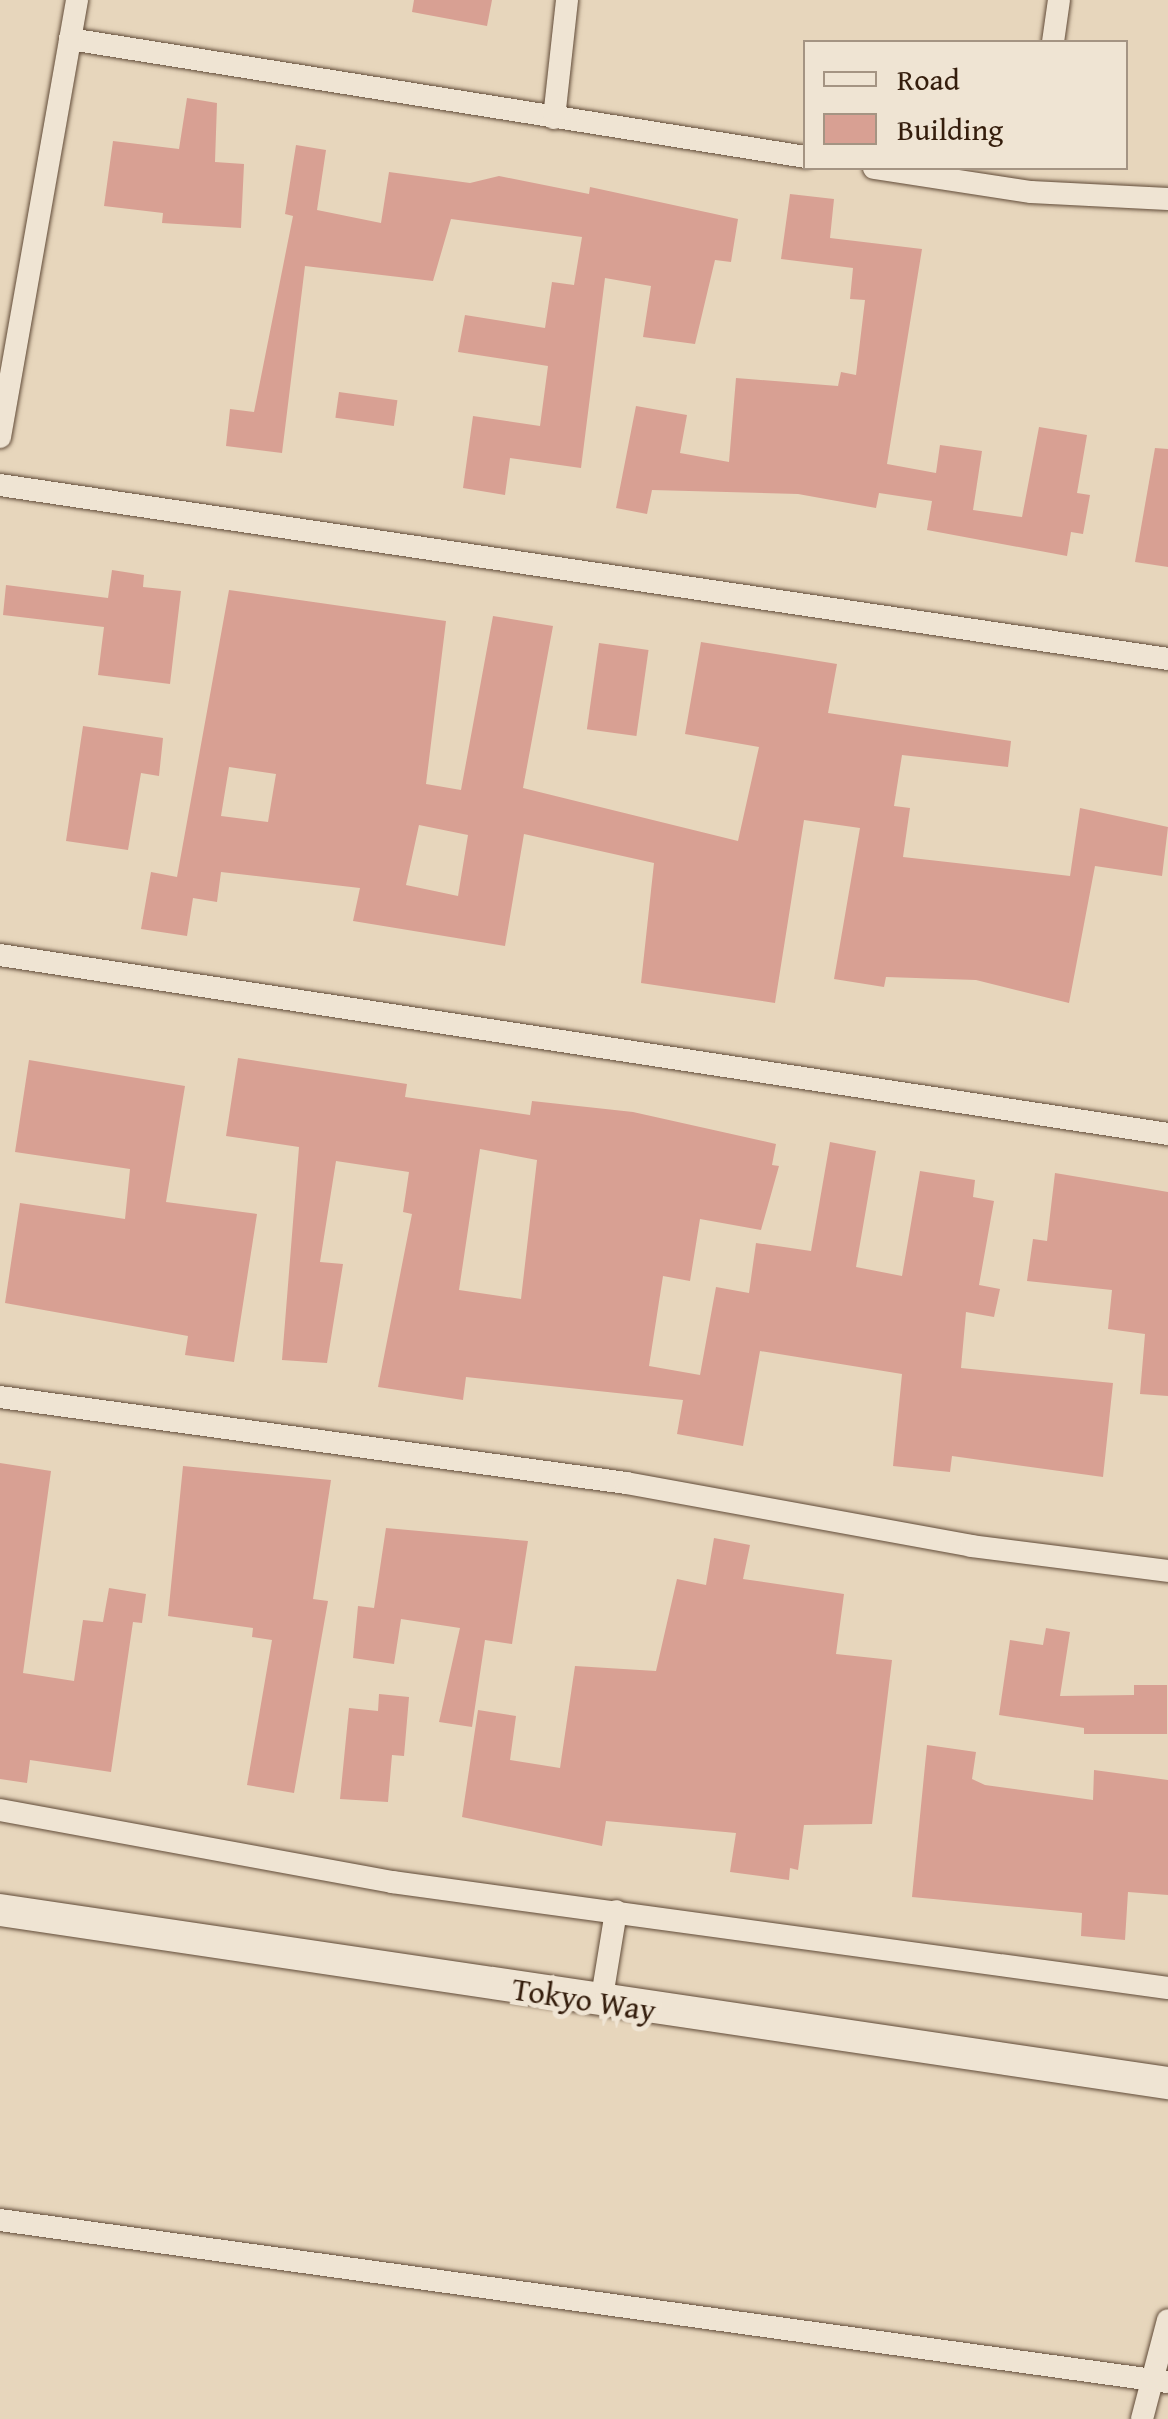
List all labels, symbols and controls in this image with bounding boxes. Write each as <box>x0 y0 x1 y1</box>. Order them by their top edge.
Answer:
legend <box>803 40 1128 170</box>
text: Road <box>897 57 960 101</box>
text: Building <box>897 107 1003 151</box>
street label: Tokyo Way <box>509 1970 659 2030</box>

